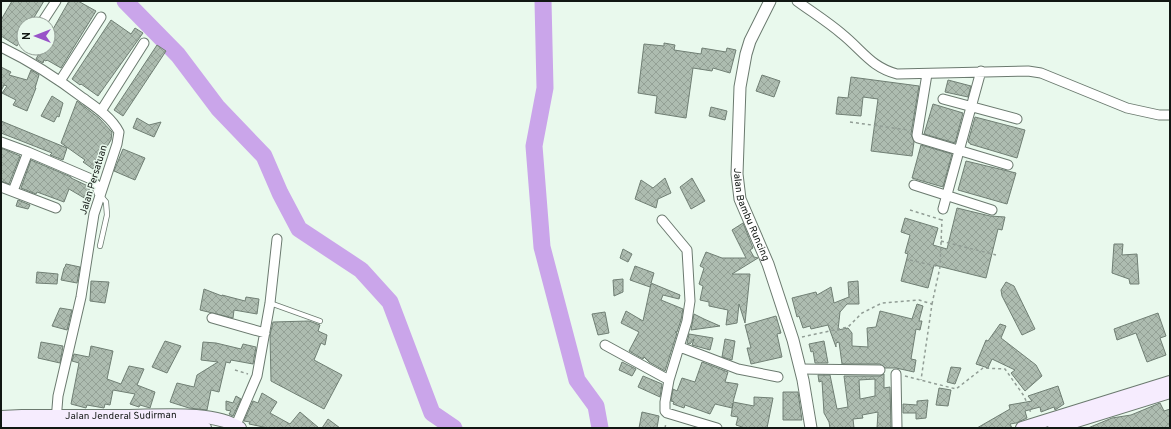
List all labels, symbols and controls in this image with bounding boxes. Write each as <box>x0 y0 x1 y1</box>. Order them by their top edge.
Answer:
north arrow <box>16 16 56 56</box>
text: N <box>20 32 34 40</box>
street label: Jalan Persatuan <box>77 144 111 216</box>
street label: Jalan Bambu Runcing <box>730 168 772 263</box>
street label: Jalan Jenderal Sudirman <box>65 409 177 423</box>

